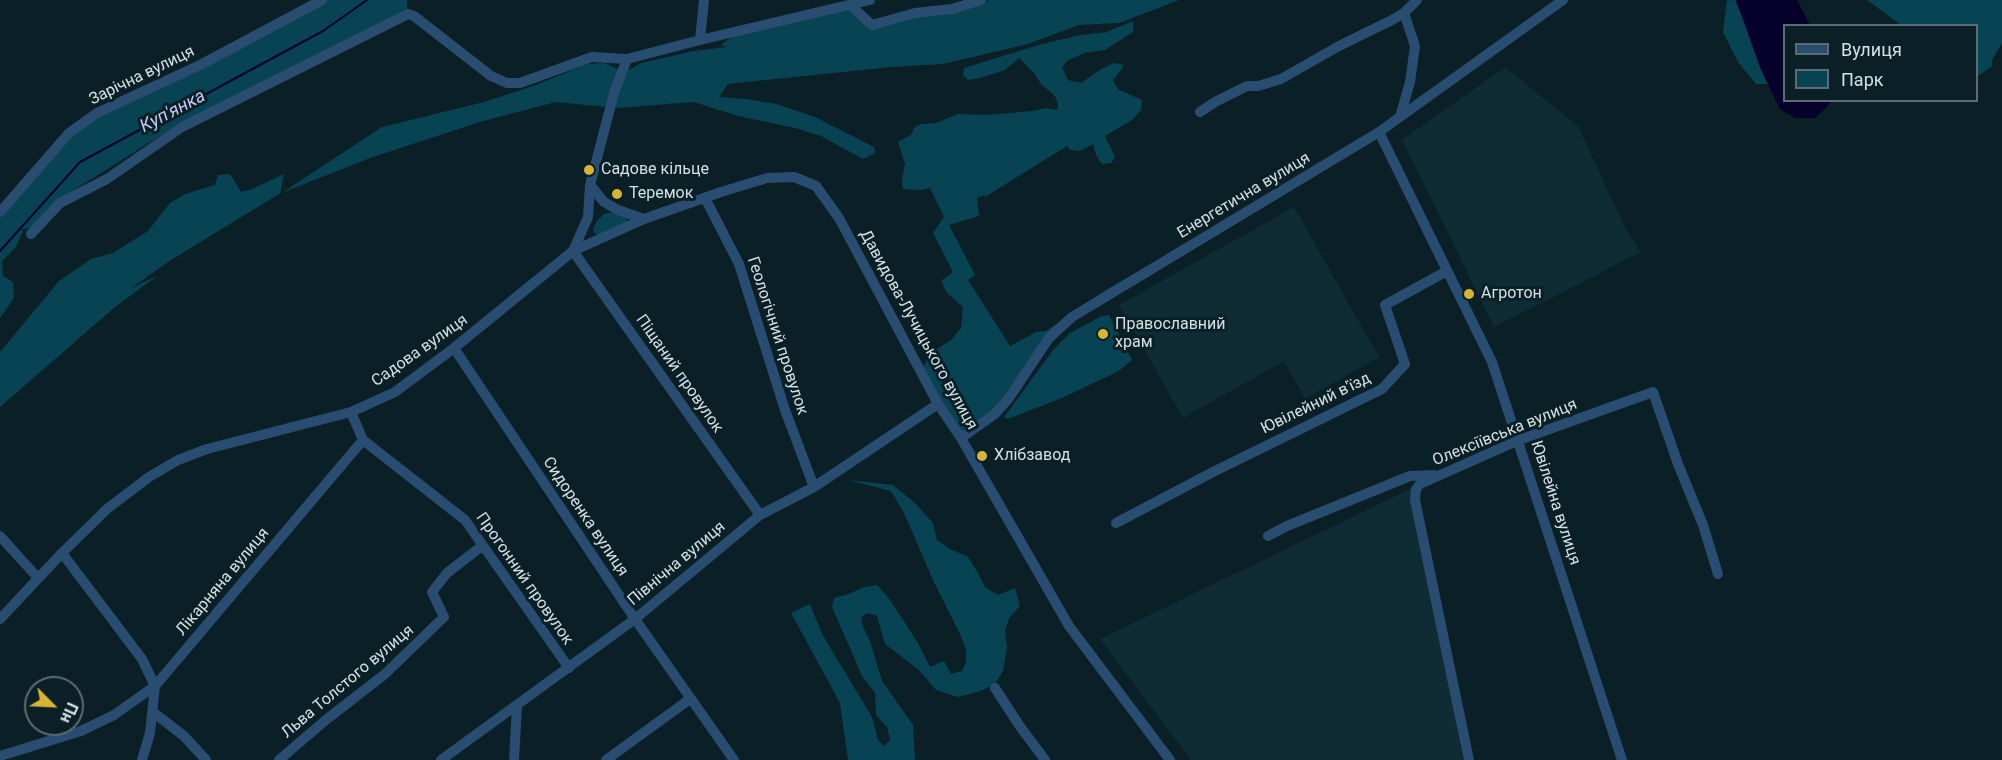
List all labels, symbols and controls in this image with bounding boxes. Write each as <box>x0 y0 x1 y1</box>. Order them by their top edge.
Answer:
legend <box>1783 24 1978 102</box>
text: Вулиця <box>1841 39 1902 60</box>
street label: Зарічна вулиця <box>86 42 198 110</box>
text: Парк <box>1841 69 1883 90</box>
water label: Куп'янка <box>137 86 209 138</box>
street label: Енергетична вулиця <box>1174 149 1314 243</box>
place label: Садове кільце <box>601 160 709 180</box>
marker: Садове кільце <box>582 163 596 177</box>
place label: Теремок <box>629 184 693 204</box>
marker: Теремок <box>610 187 624 201</box>
street label: Давидова-Лучицького вулиця <box>855 227 981 433</box>
street label: Геологічний провулок <box>742 255 812 417</box>
place label: Агротон <box>1481 284 1542 304</box>
marker: Агротон <box>1462 287 1476 301</box>
street label: Садова вулиця <box>368 311 472 391</box>
street label: Піщаний провулок <box>631 311 727 437</box>
place label: Православний храм <box>1115 315 1226 353</box>
marker: Православний храм <box>1096 327 1110 341</box>
street label: Ювілейний в'їзд <box>1258 369 1374 439</box>
street label: Олексіївська вулиця <box>1430 395 1580 471</box>
street label: Ювілейна вулиця <box>1526 439 1584 567</box>
place label: Хлібзавод <box>994 446 1070 466</box>
marker: Хлібзавод <box>975 449 989 463</box>
street label: Сидоренка вулиця <box>538 454 632 580</box>
street label: Прогонний провулок <box>471 509 577 649</box>
street label: Північна вулиця <box>624 518 730 610</box>
street label: Лікарняна вулиця <box>172 524 274 640</box>
street label: Льва Толстого вулиця <box>278 621 418 743</box>
north arrow <box>24 676 84 736</box>
text: Пн <box>56 700 82 726</box>

